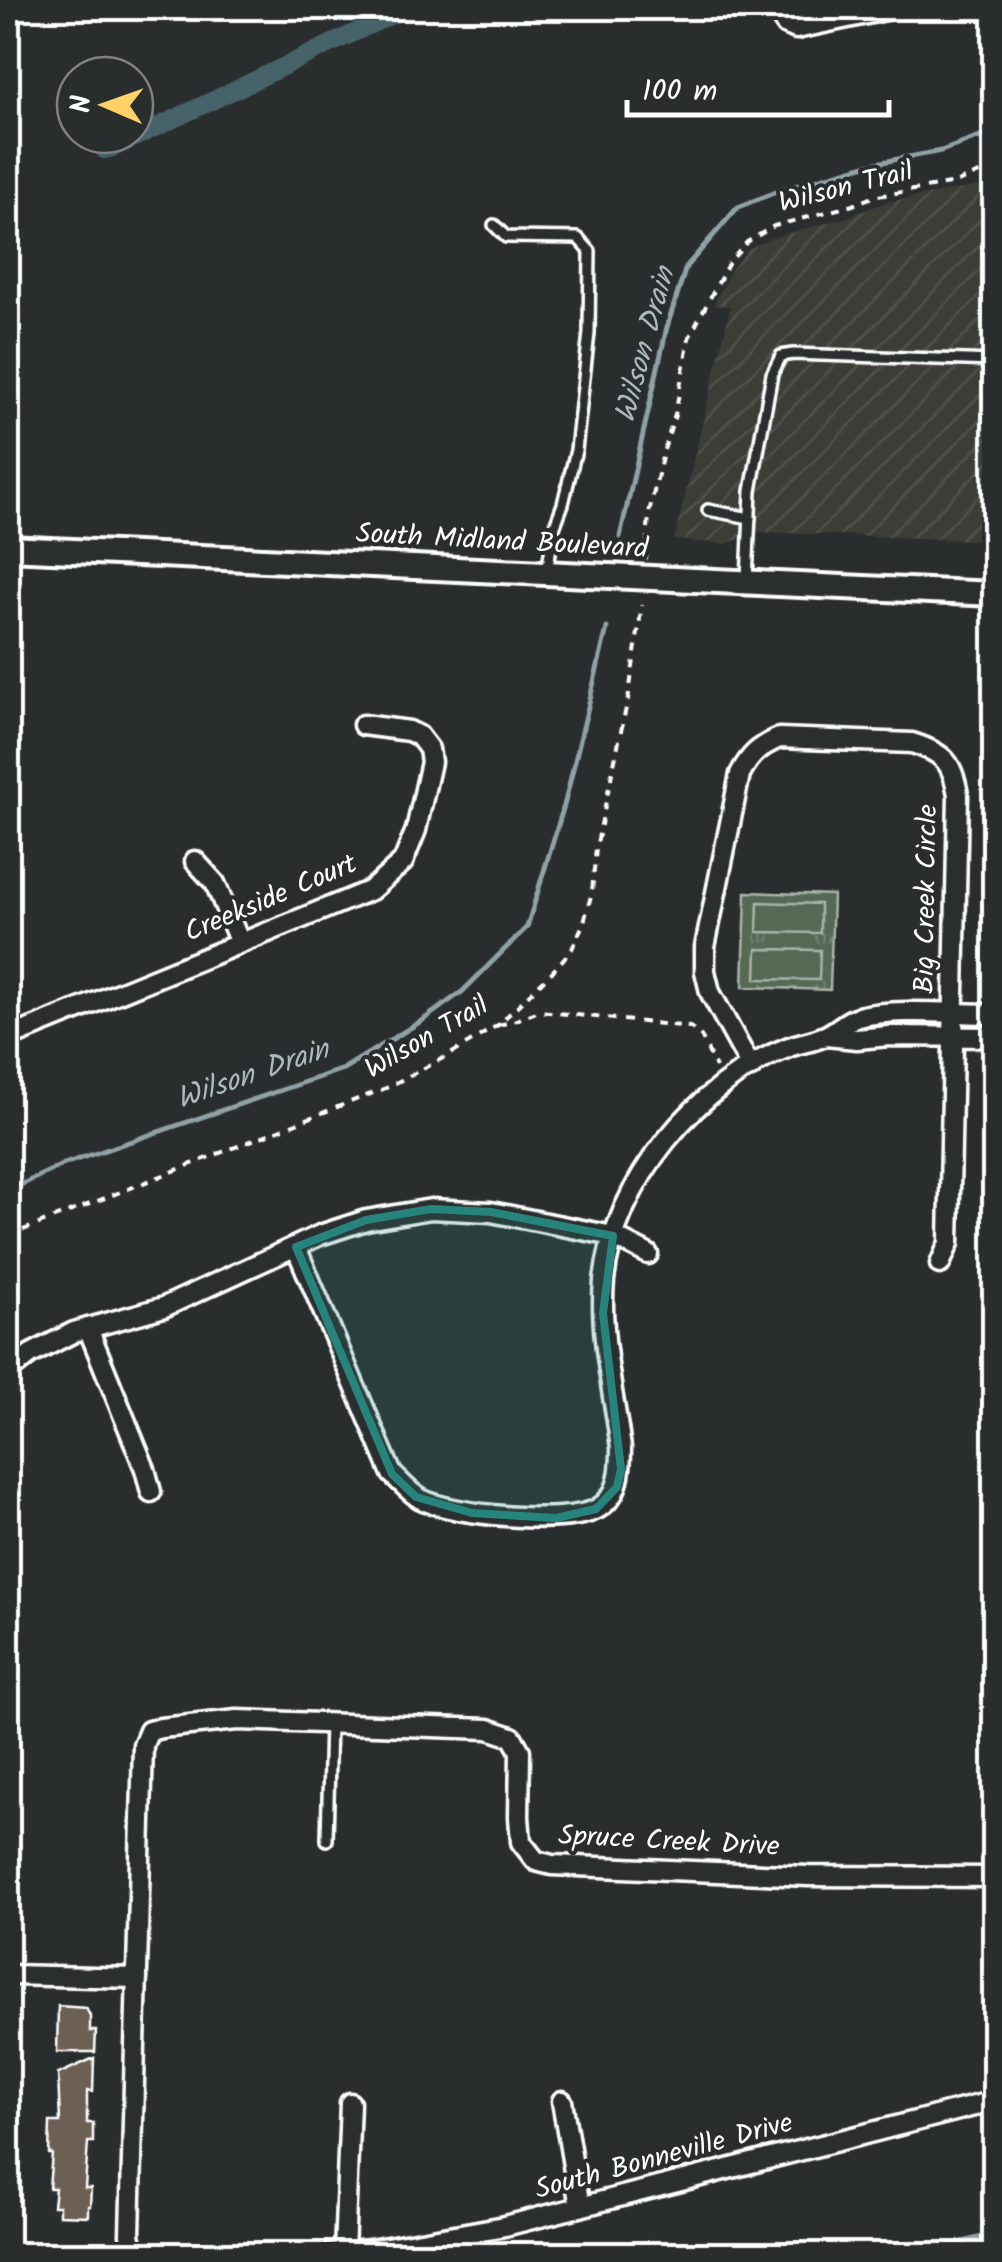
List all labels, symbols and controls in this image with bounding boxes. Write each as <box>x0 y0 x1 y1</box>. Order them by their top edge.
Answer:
north arrow <box>55 55 155 155</box>
scale bar <box>627 55 890 117</box>
text: 100 m <box>642 68 717 116</box>
text: N <box>60 94 105 114</box>
street label: Wilson Trail <box>774 150 918 226</box>
water label: Wilson Drain <box>602 260 690 428</box>
street label: South Midland Boulevard <box>355 512 650 572</box>
street label: Big Creek Circle <box>903 804 951 994</box>
street label: Creekside Court <box>178 842 365 956</box>
street label: Wilson Trail <box>356 984 498 1092</box>
water label: Wilson Drain <box>170 1026 338 1124</box>
street label: Spruce Creek Drive <box>557 1814 781 1870</box>
street label: South Bonneville Drive <box>530 2101 798 2213</box>

